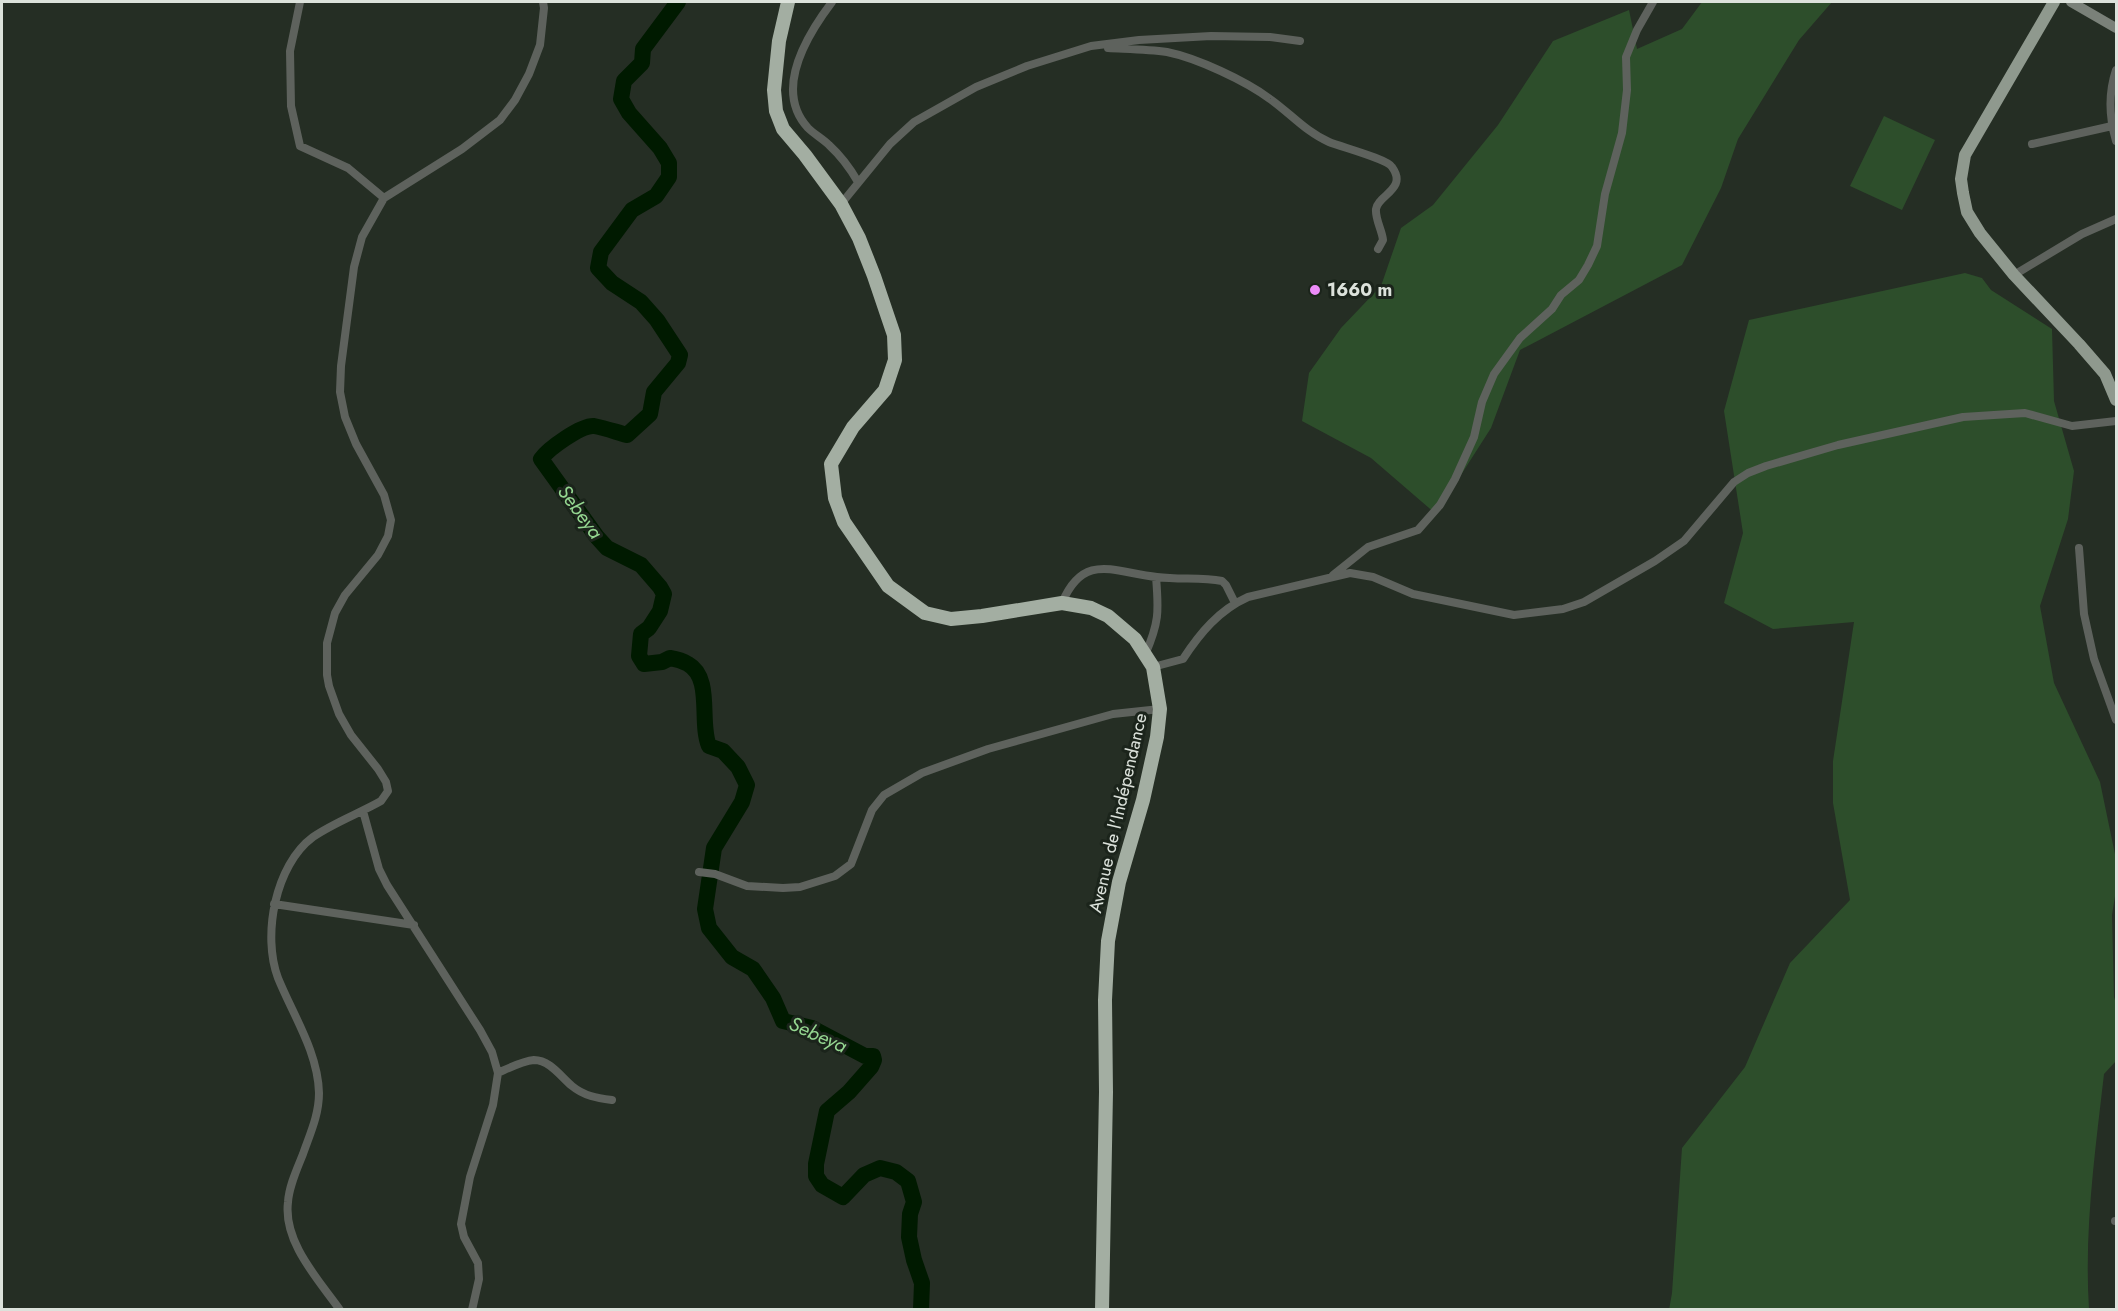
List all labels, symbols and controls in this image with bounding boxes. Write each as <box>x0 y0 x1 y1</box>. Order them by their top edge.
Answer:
place label: 1660 m <box>1327 277 1392 303</box>
marker: 1660 m <box>1308 283 1322 297</box>
water label: Sebeya <box>550 479 610 545</box>
street label: Avenue de l'Indépendance <box>1082 711 1154 915</box>
water label: Sebeya <box>784 1009 852 1061</box>

